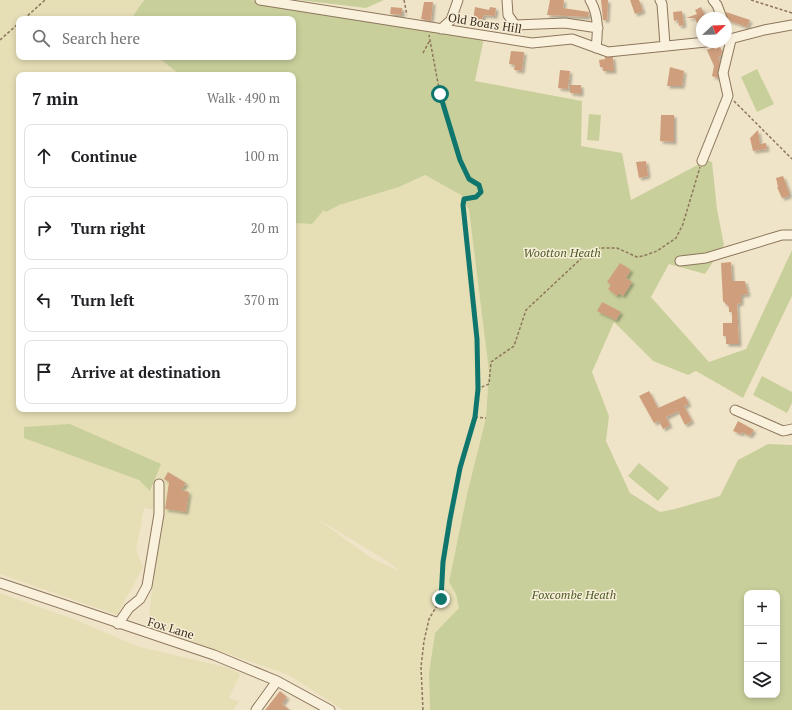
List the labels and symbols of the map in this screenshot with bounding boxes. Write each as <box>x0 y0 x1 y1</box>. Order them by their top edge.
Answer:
street label: Old Boars Hill <box>447 10 523 36</box>
north arrow <box>696 12 732 48</box>
route start <box>431 85 449 103</box>
park label: Wootton Heath <box>523 245 601 260</box>
park label: Foxcombe Heath <box>531 587 616 602</box>
route end <box>432 590 450 608</box>
street label: Fox Lane <box>146 614 196 642</box>

